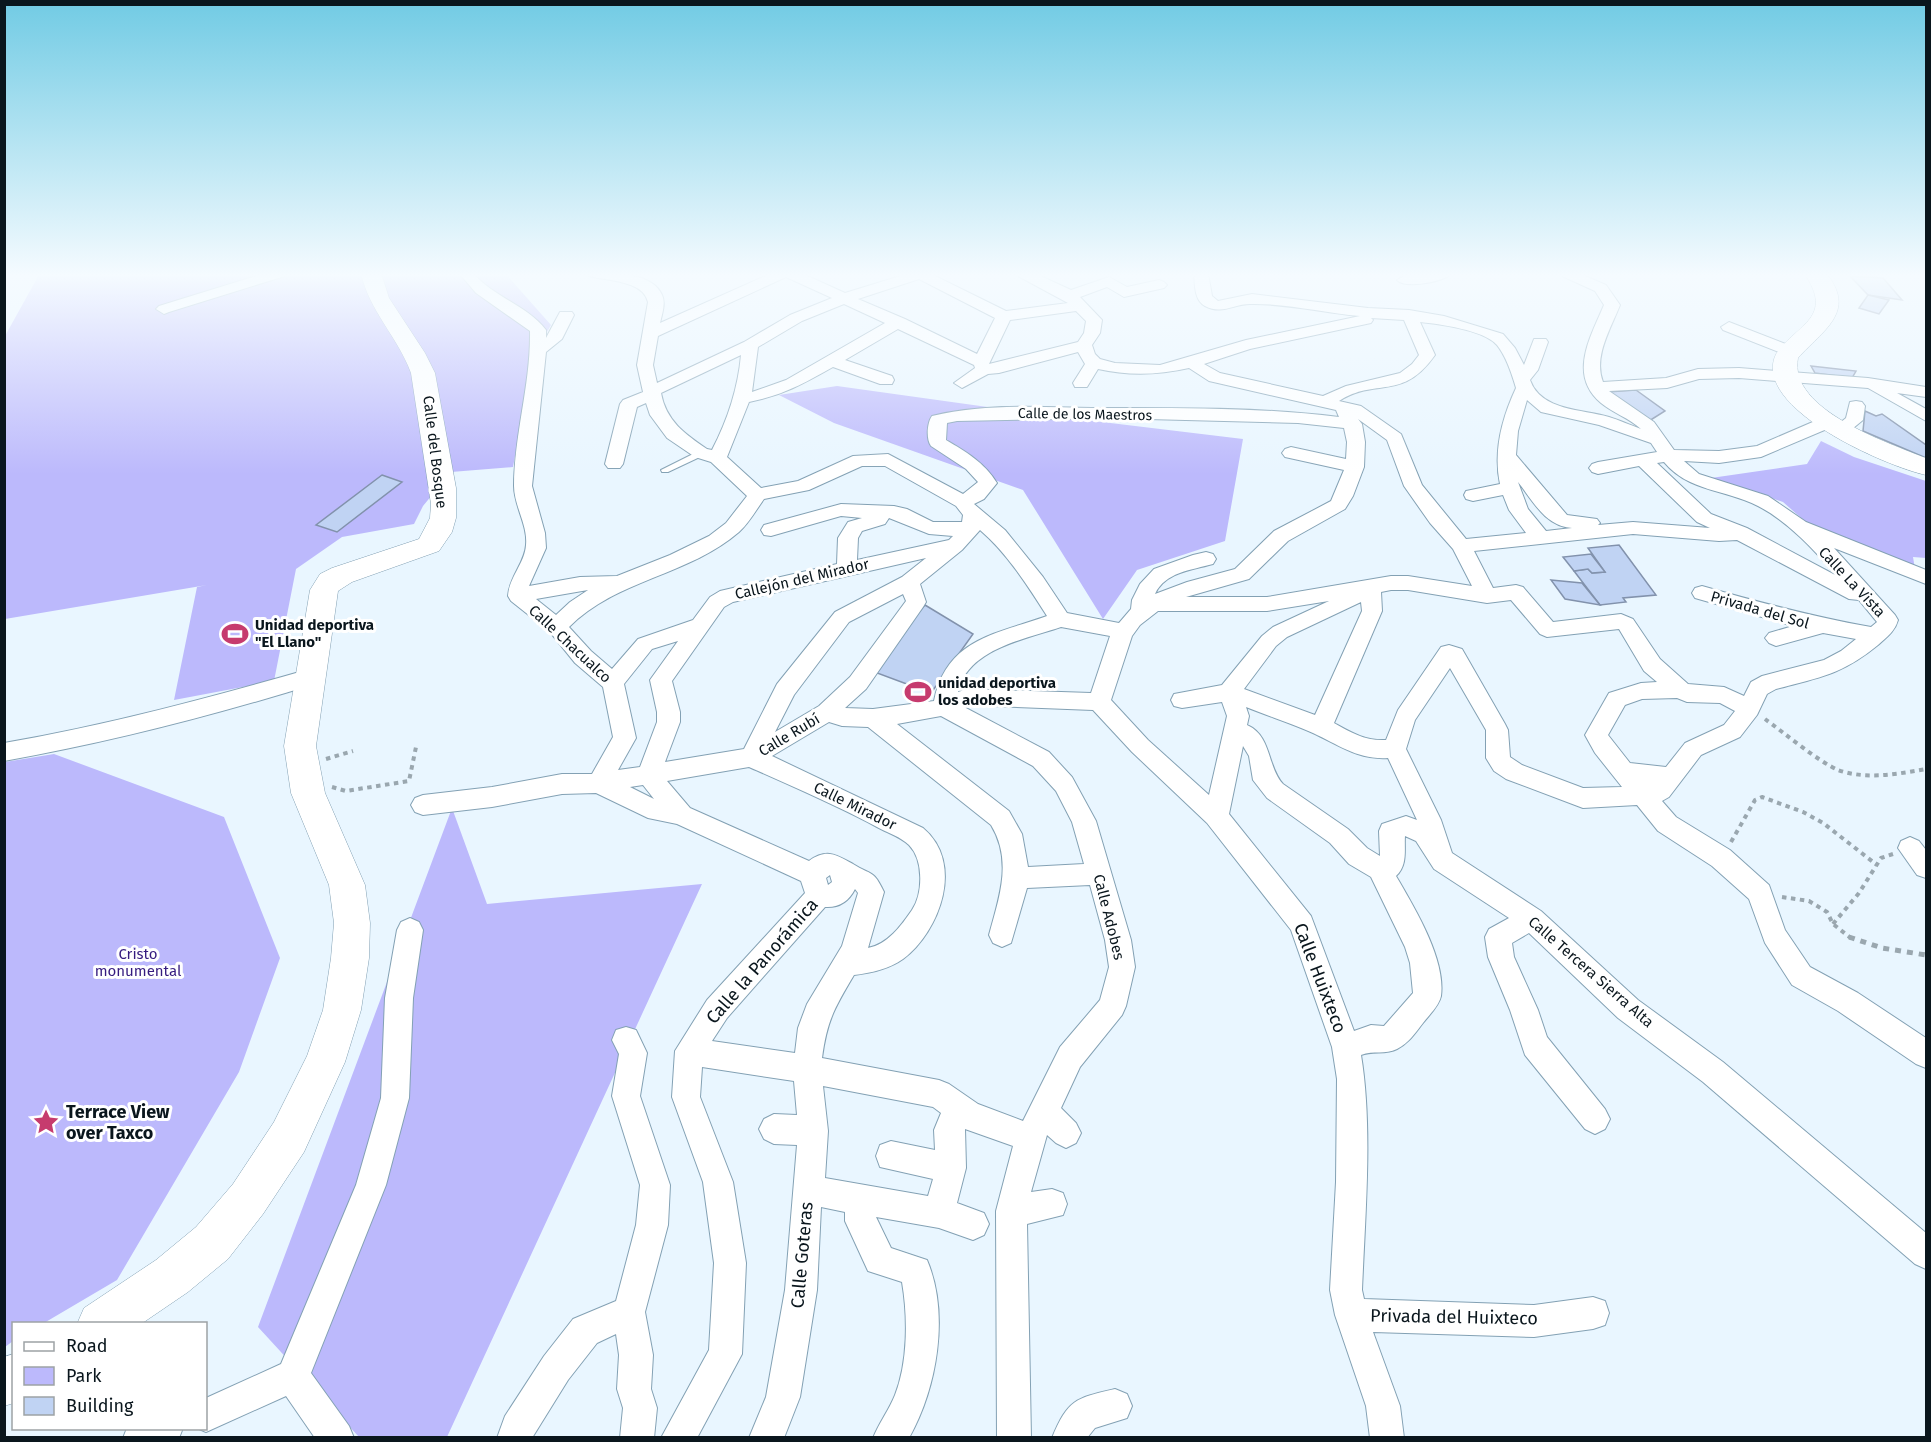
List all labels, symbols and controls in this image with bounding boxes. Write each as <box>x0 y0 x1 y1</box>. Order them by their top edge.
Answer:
street label: Calle del Bosque <box>419 395 451 509</box>
street label: Calle de los Maestros <box>1018 405 1153 424</box>
street label: Calle La Vista <box>1815 543 1889 621</box>
street label: Callejón del Mirador <box>733 555 871 603</box>
street label: Privada del Sol <box>1709 587 1812 633</box>
street label: Calle Chacualco <box>525 601 615 687</box>
place label: Unidad deportiva "El Llano" <box>255 616 374 651</box>
sports icon: Unidad deportiva "El Llano" <box>220 619 250 649</box>
place label: unidad deportiva los adobes <box>938 674 1056 709</box>
sports icon: unidad deportiva los adobes <box>903 677 933 707</box>
street label: Calle Rubí <box>755 710 823 760</box>
street label: Calle Mirador <box>811 778 900 834</box>
street label: Calle Adobes <box>1090 872 1128 962</box>
street label: Calle la Panorámica <box>701 894 823 1028</box>
street label: Calle Tercera Sierra Alta <box>1525 913 1657 1031</box>
street label: Calle Huixteco <box>1289 920 1351 1036</box>
park label: Cristo monumental <box>95 945 182 980</box>
place label: Terrace View over Taxco <box>66 1101 170 1144</box>
place icon: Terrace View over Taxco <box>31 1107 61 1137</box>
street label: Calle Goteras <box>786 1201 818 1309</box>
street label: Privada del Huixteco <box>1370 1305 1538 1329</box>
legend <box>12 1322 207 1430</box>
text: Road <box>66 1335 108 1357</box>
text: Park <box>66 1365 102 1387</box>
text: Building <box>66 1395 134 1417</box>

